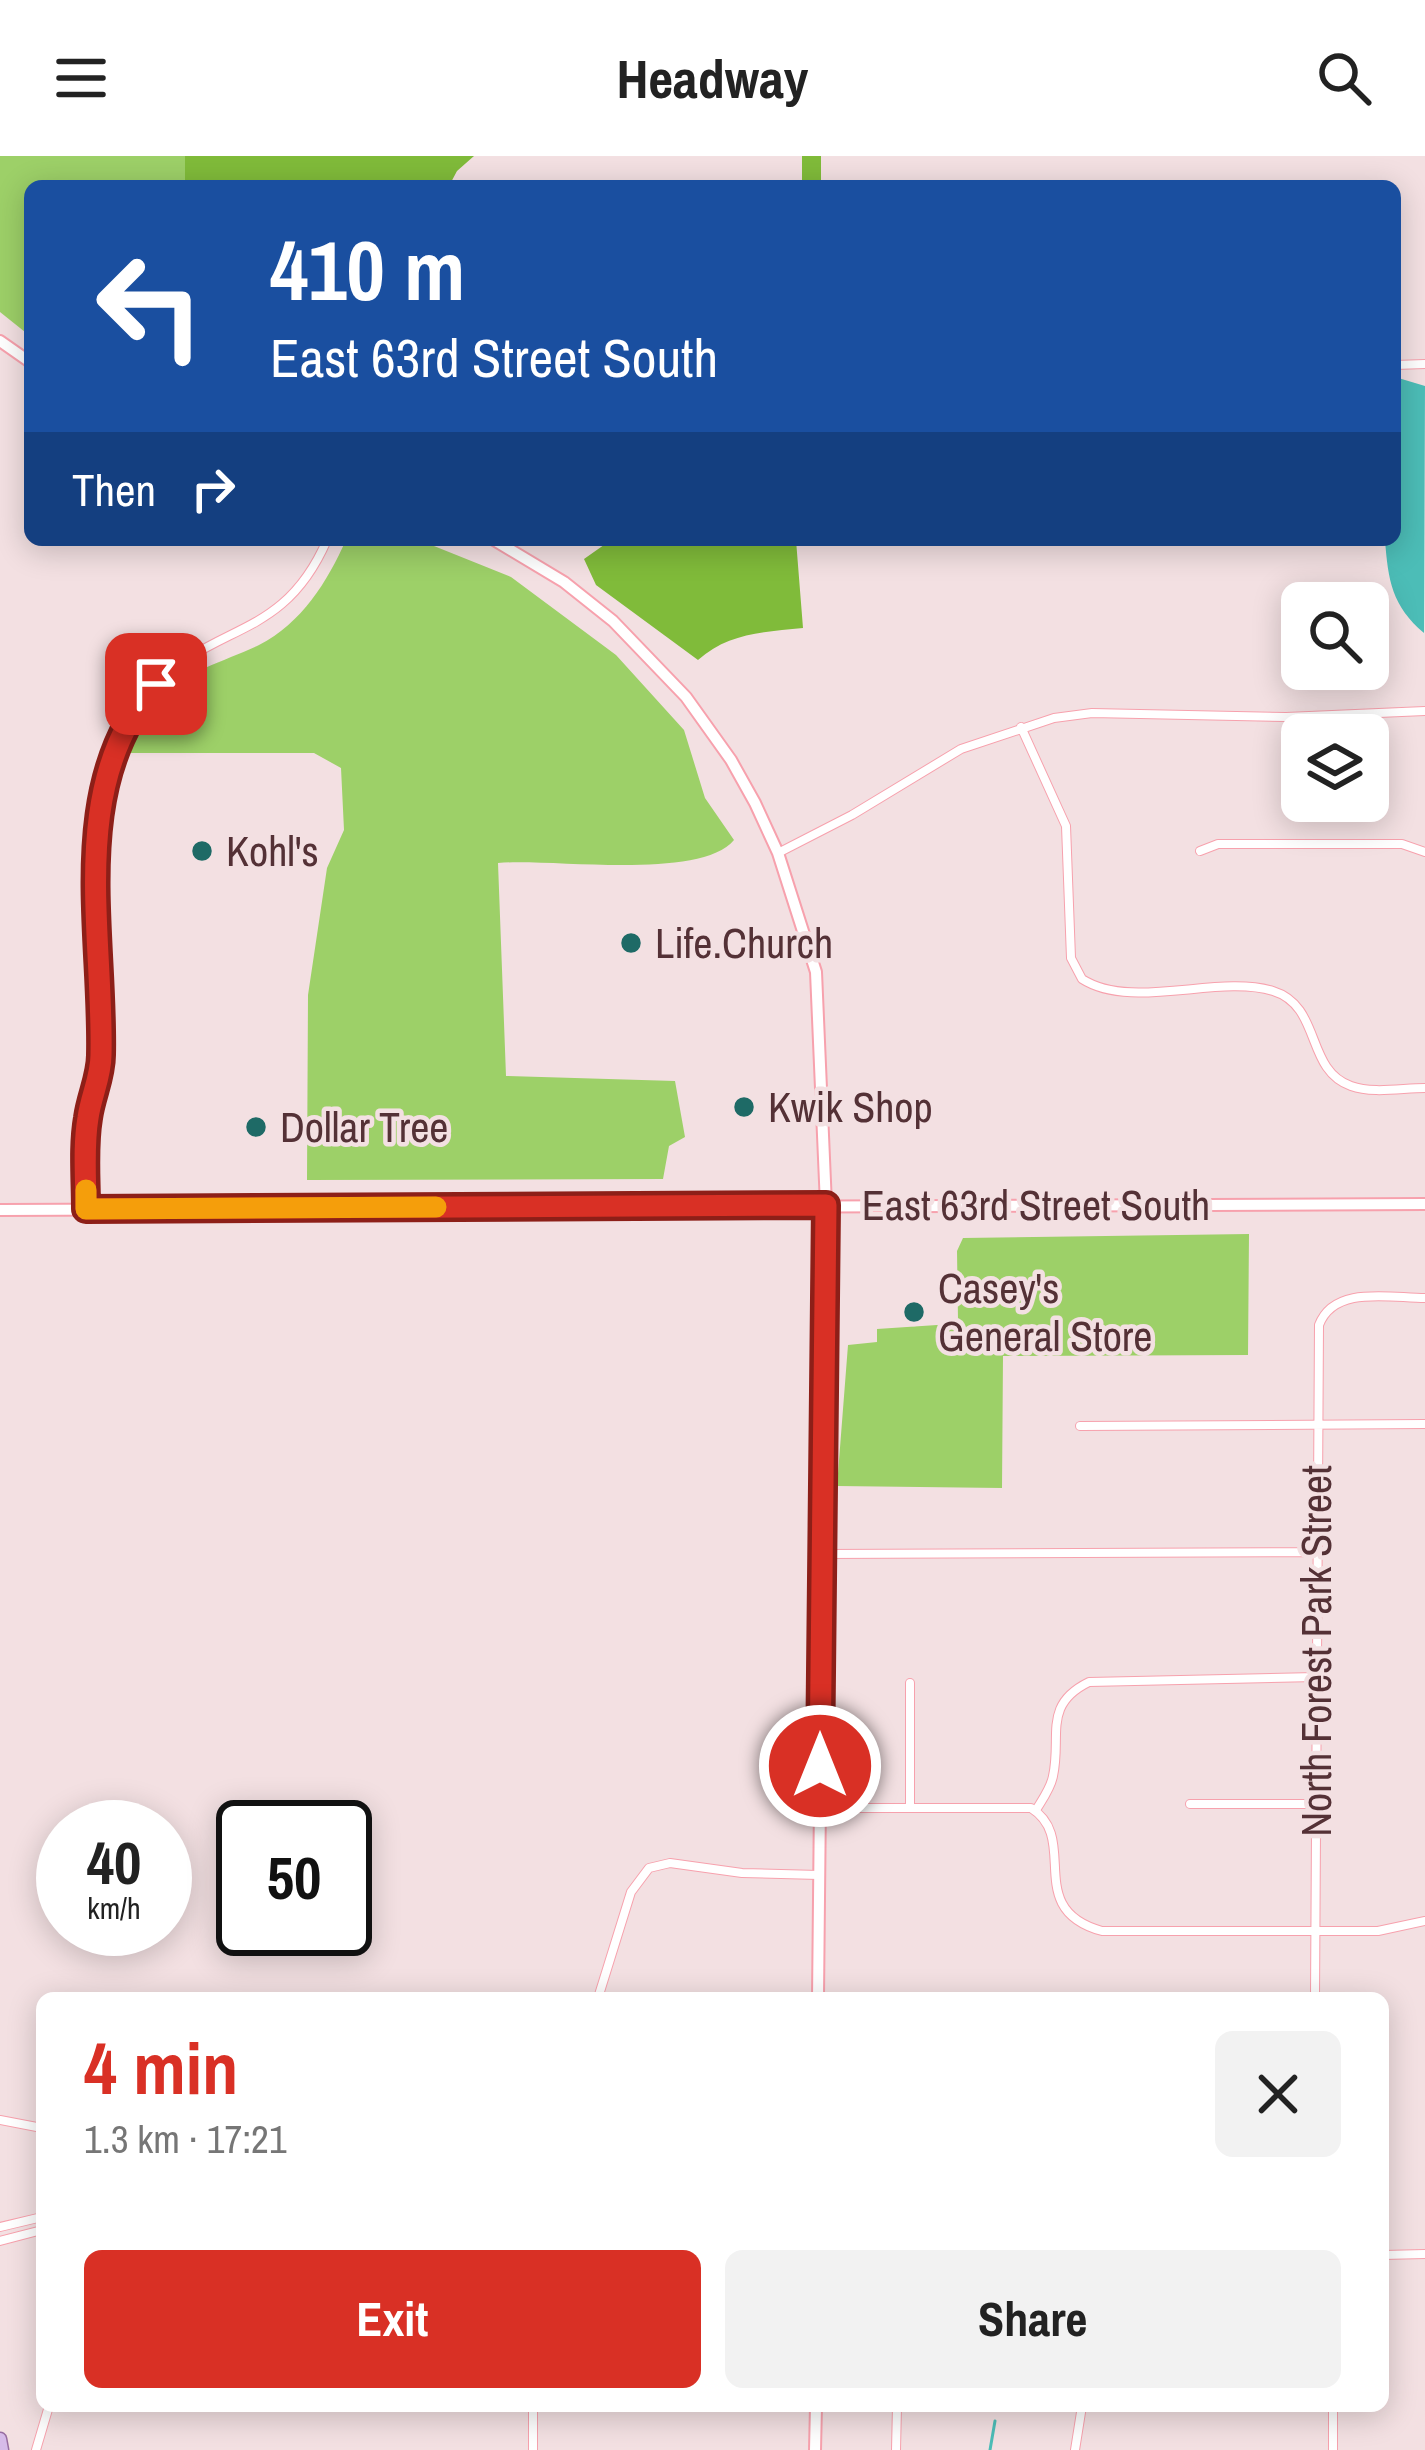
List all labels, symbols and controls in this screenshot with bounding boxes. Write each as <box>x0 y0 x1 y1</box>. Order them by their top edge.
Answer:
text: Headway <box>617 42 808 115</box>
icon: menu <box>48 45 114 111</box>
icon: search <box>1311 45 1377 111</box>
text: 410 m <box>270 213 465 326</box>
icon: left <box>72 228 228 384</box>
text: East 63rd Street South <box>270 321 718 394</box>
icon: right <box>180 456 246 522</box>
text: Then <box>72 459 156 520</box>
map controls <box>1281 582 1389 822</box>
button: search <box>1281 582 1389 690</box>
pin <box>105 633 207 735</box>
icon: arrive <box>123 651 189 717</box>
button: layers <box>1281 714 1389 822</box>
place label: Kohl's <box>226 823 319 879</box>
marker: Kohl's <box>189 838 215 864</box>
place label: Life.Church <box>655 915 833 971</box>
marker: Life.Church <box>618 930 644 956</box>
place label: Kwik Shop <box>768 1079 933 1135</box>
marker: Kwik Shop <box>731 1094 757 1120</box>
place label: Dollar Tree <box>280 1099 448 1155</box>
marker: Dollar Tree <box>243 1114 269 1140</box>
street label: East 63rd Street South <box>862 1177 1210 1233</box>
place label: Casey's General Store <box>938 1260 1152 1364</box>
marker: Casey's General Store <box>901 1299 927 1325</box>
street label: North Forest Park Street <box>1288 1465 1344 1837</box>
position arrow <box>757 1703 883 1829</box>
speed limit sign: 50 <box>216 1800 372 1956</box>
text: 40 <box>87 1822 141 1903</box>
text: km/h <box>87 1888 141 1928</box>
text: 4 min <box>84 2019 238 2116</box>
button: close <box>1215 2031 1341 2157</box>
text: 1.3 km · 17:21 <box>84 2113 287 2165</box>
button: Exit <box>84 2250 701 2388</box>
button: Share <box>725 2250 1341 2388</box>

